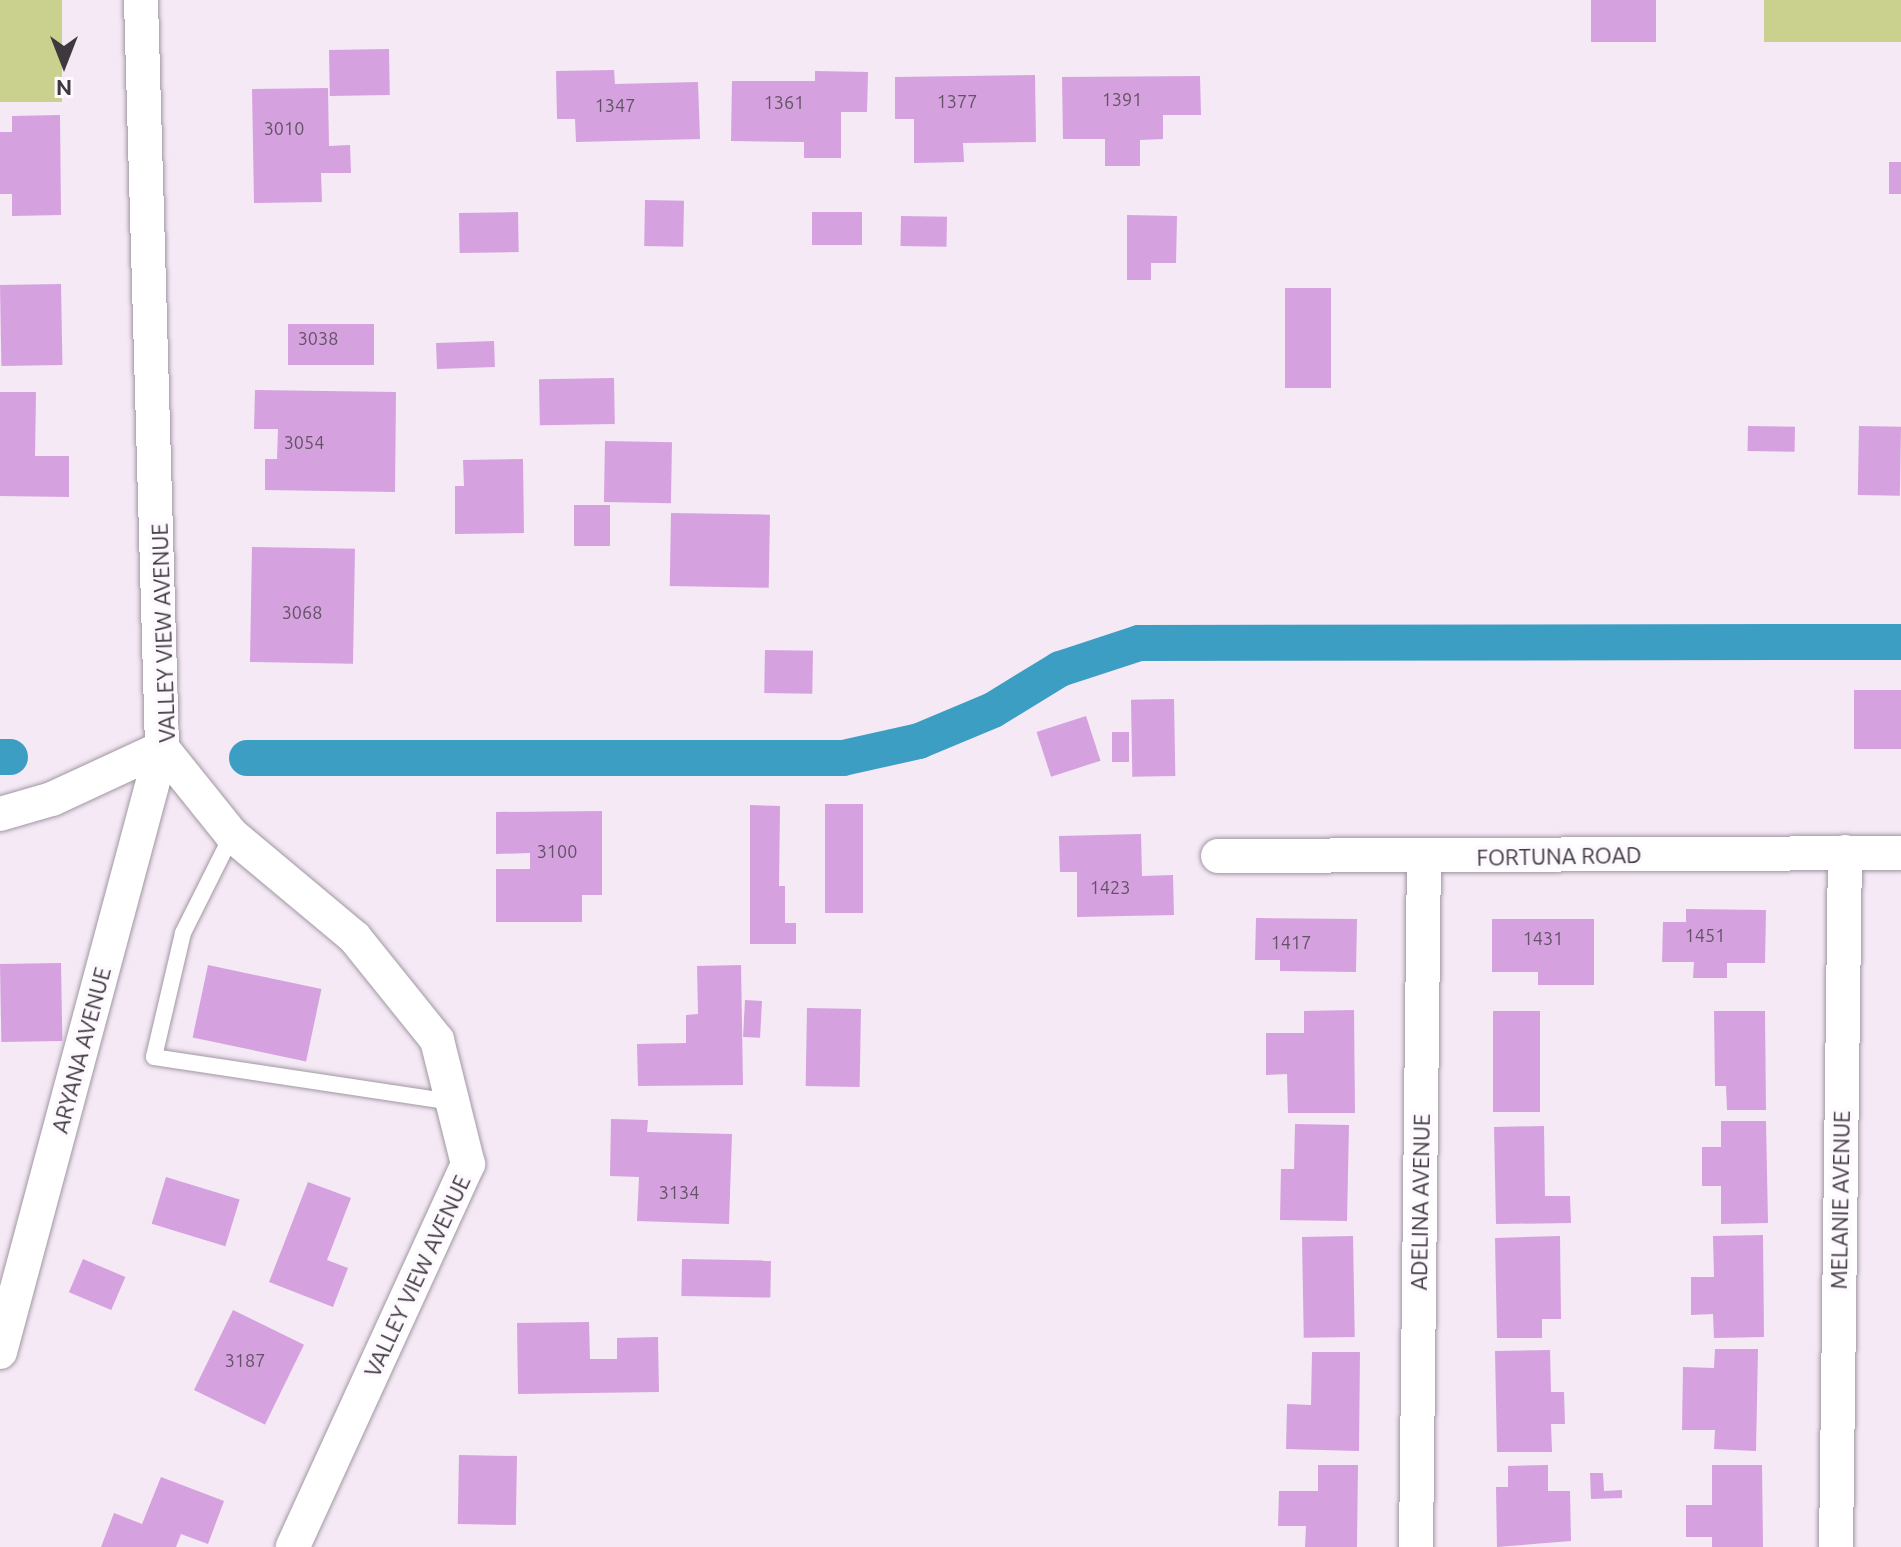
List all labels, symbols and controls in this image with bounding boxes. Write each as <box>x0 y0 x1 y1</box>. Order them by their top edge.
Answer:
north arrow <box>24 24 104 104</box>
text: N <box>56 76 72 101</box>
house number: 1391 <box>1102 88 1142 110</box>
house number: 1377 <box>937 90 977 112</box>
house number: 1361 <box>764 91 804 113</box>
house number: 1347 <box>595 94 635 116</box>
house number: 3010 <box>264 117 304 139</box>
house number: 3038 <box>298 327 338 349</box>
house number: 3054 <box>284 431 324 453</box>
street label: VALLEY VIEW AVENUE <box>146 523 180 743</box>
house number: 3068 <box>282 601 322 623</box>
house number: 3100 <box>537 840 577 862</box>
street label: FORTUNA ROAD <box>1476 841 1642 871</box>
house number: 1423 <box>1090 876 1130 898</box>
house number: 1451 <box>1685 924 1725 946</box>
house number: 1431 <box>1523 927 1563 949</box>
house number: 1417 <box>1271 931 1311 953</box>
street label: ARYANA AVENUE <box>46 964 116 1136</box>
street label: MELANIE AVENUE <box>1825 1110 1855 1290</box>
street label: ADELINA AVENUE <box>1405 1113 1435 1291</box>
street label: VALLEY VIEW AVENUE <box>359 1171 475 1381</box>
house number: 3134 <box>659 1181 699 1203</box>
house number: 3187 <box>225 1349 265 1371</box>

